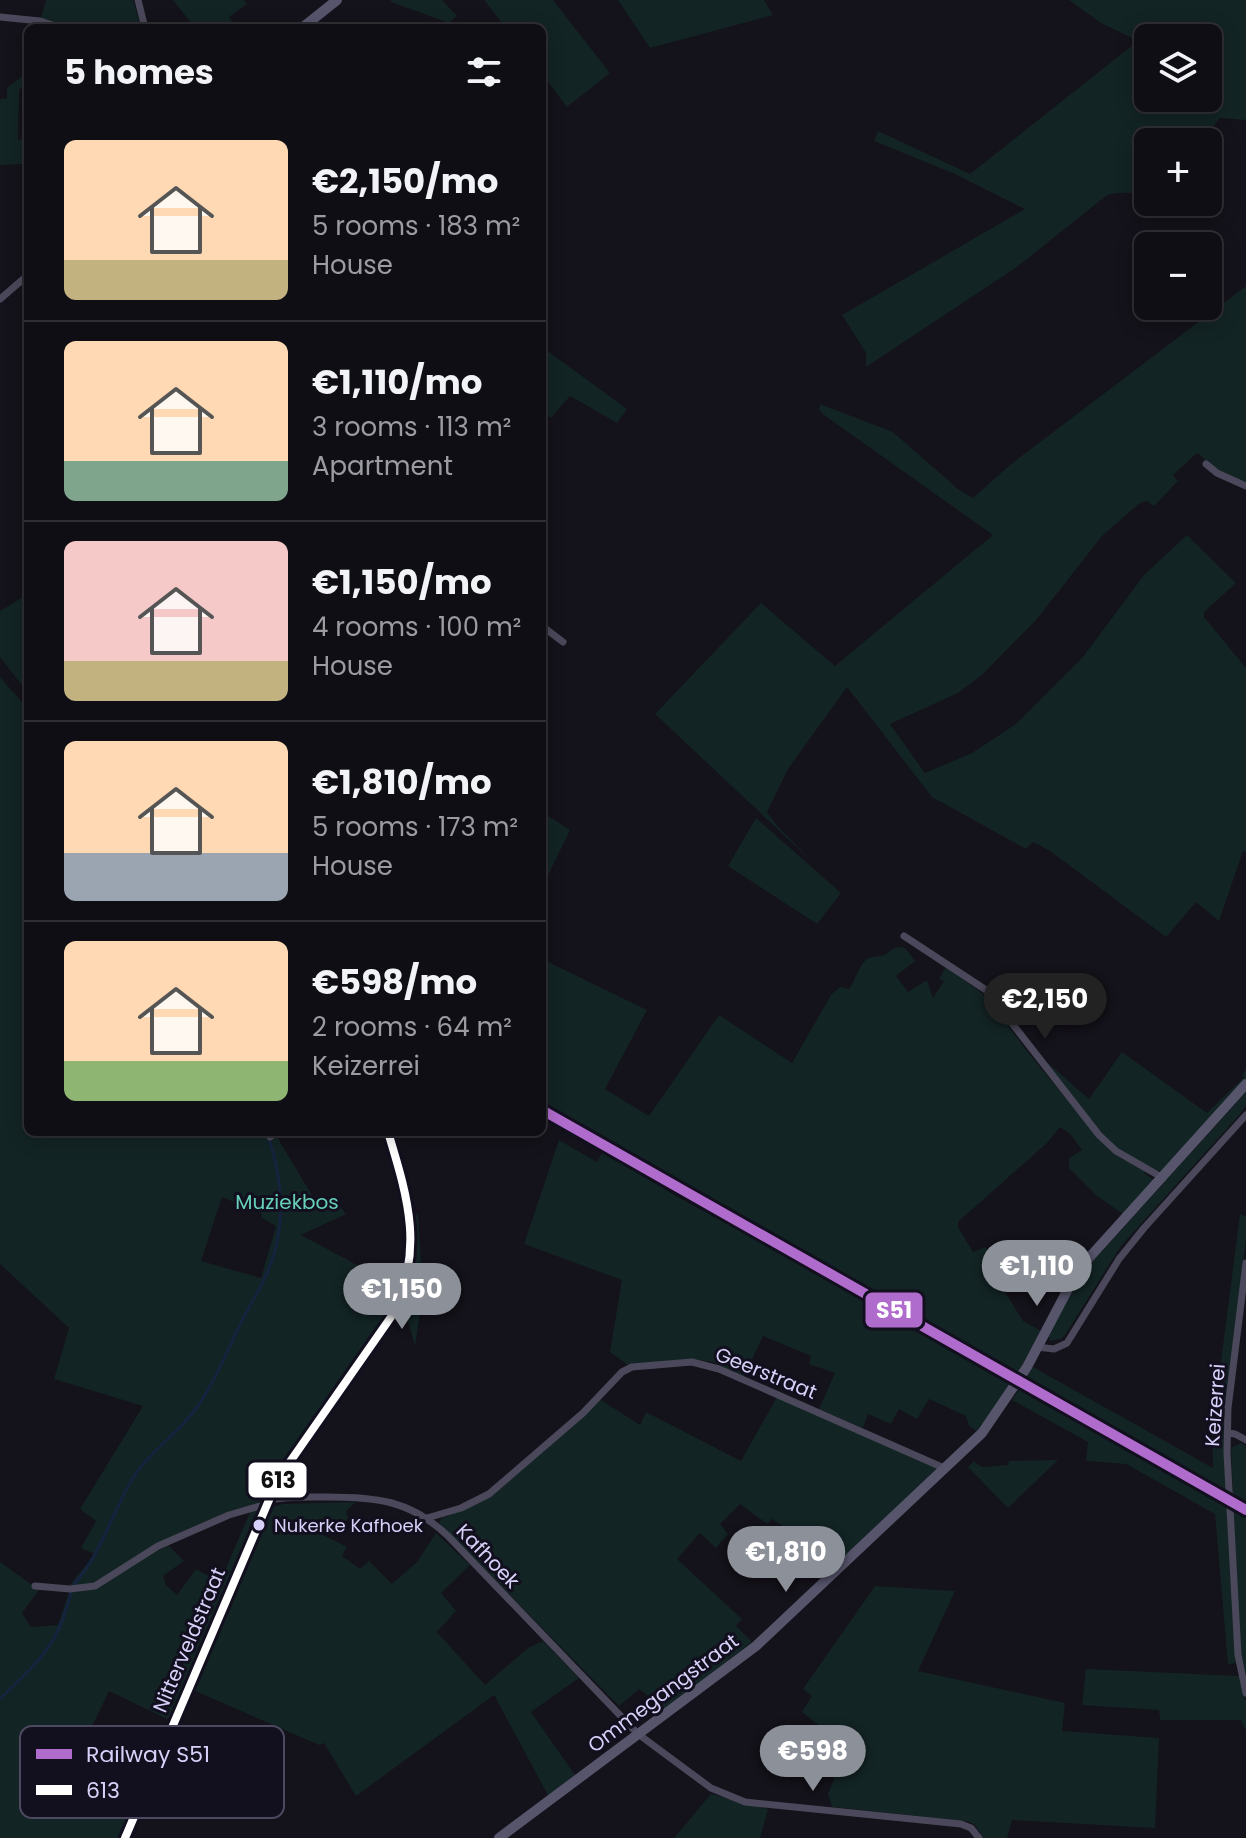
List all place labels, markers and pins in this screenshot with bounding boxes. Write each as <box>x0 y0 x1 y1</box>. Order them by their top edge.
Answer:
pin: €2,150 <box>980 973 1110 1041</box>
pin: €1,110 <box>972 1240 1102 1308</box>
pin: €1,150 <box>337 1263 467 1331</box>
place label: Nukerke Kafhoek <box>274 1513 424 1538</box>
marker: Nukerke Kafhoek <box>251 1517 267 1533</box>
pin: €1,810 <box>721 1526 851 1594</box>
pin: €598 <box>766 1725 860 1793</box>

